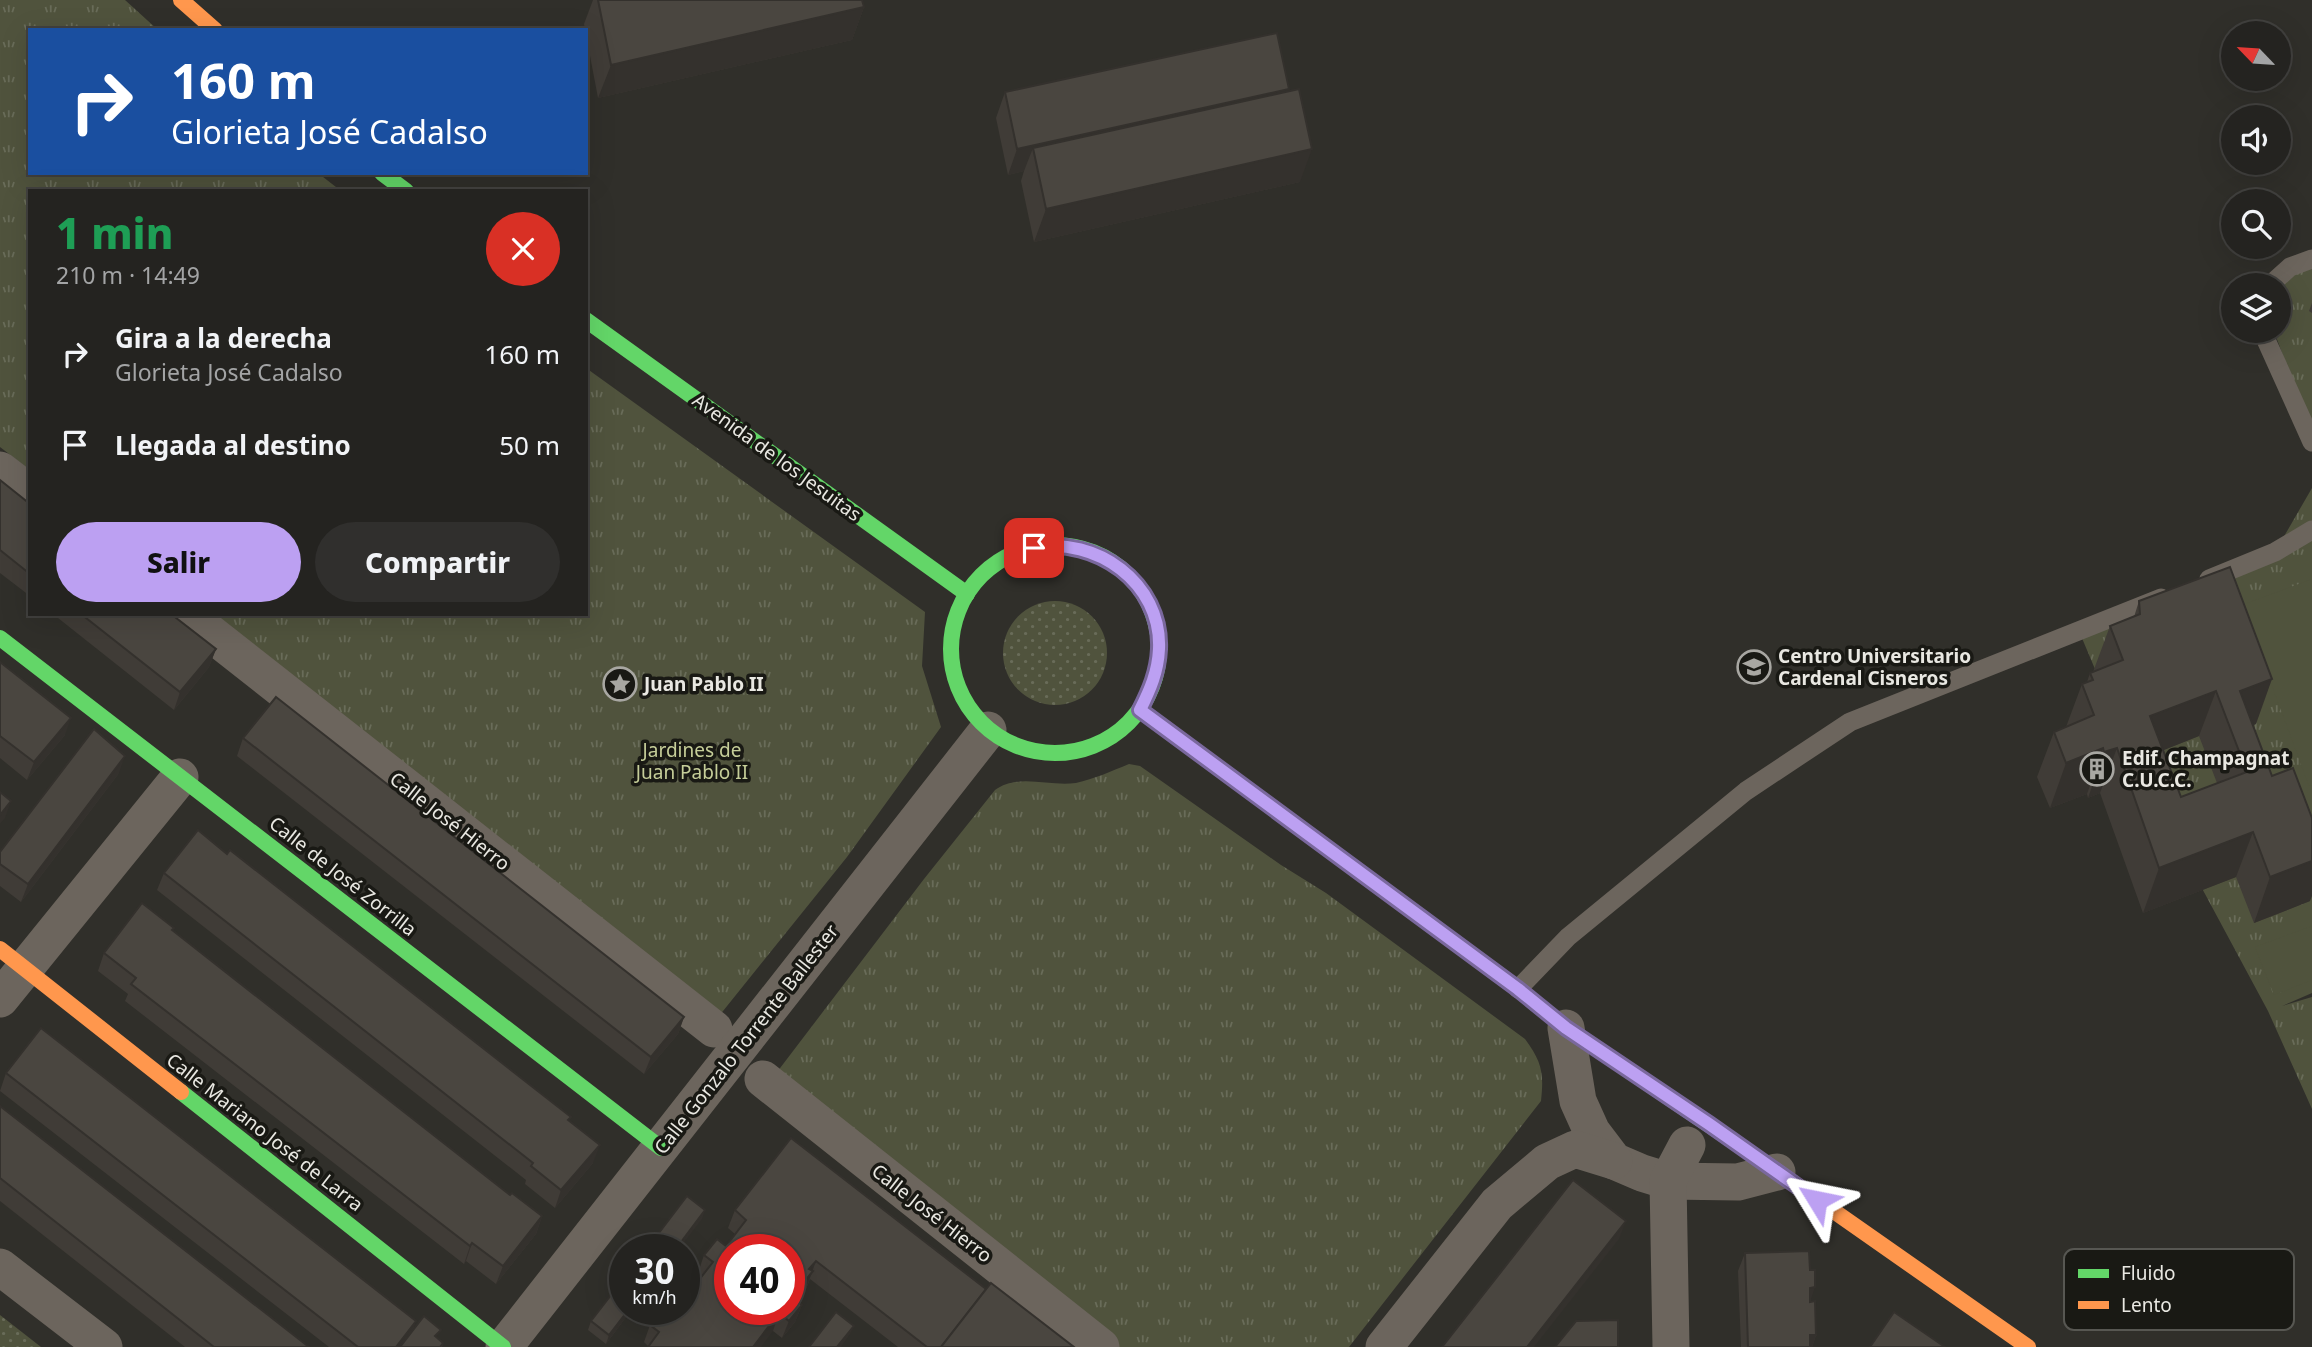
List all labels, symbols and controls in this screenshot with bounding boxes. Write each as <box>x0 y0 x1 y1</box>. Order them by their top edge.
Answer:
north arrow <box>2221 21 2291 91</box>
map controls <box>2221 21 2291 343</box>
text: 160 m <box>171 47 316 113</box>
icon: right <box>56 56 147 147</box>
button: sound <box>2221 105 2291 175</box>
text: Glorieta José Cadalso <box>171 110 488 153</box>
button: search <box>2221 189 2291 259</box>
text: 1 min <box>56 204 173 261</box>
button: close <box>486 212 560 286</box>
text: 210 m · 14:49 <box>56 259 200 291</box>
button: layers <box>2221 273 2291 343</box>
text: Gira a la derecha <box>115 320 332 356</box>
icon: right <box>56 335 94 373</box>
text: 160 m <box>484 336 560 372</box>
text: Glorieta José Cadalso <box>115 356 343 388</box>
street label: Avenida de los Jesuitas <box>687 387 867 527</box>
icon: arrive <box>56 426 94 464</box>
text: Llegada al destino <box>115 427 351 463</box>
text: 50 m <box>499 427 560 463</box>
pin <box>1004 518 1064 578</box>
button: Salir <box>56 522 301 602</box>
button: Compartir <box>315 522 560 602</box>
icon: arrive <box>1015 529 1053 567</box>
place label: Centro Universitario Cardenal Cisneros <box>1778 643 1971 691</box>
school or university icon: Centro Universitario Cardenal Cisneros <box>1735 648 1773 686</box>
place icon: Juan Pablo II <box>601 665 639 703</box>
place label: Juan Pablo II <box>642 671 764 697</box>
park label: Jardines de Juan Pablo II <box>634 737 748 785</box>
place label: Edif. Champagnat C.U.C.C. <box>2122 745 2289 793</box>
building icon: Edif. Champagnat C.U.C.C. <box>2078 750 2116 788</box>
street label: Calle José Hierro <box>384 766 516 876</box>
street label: Calle de José Zorrilla <box>264 810 422 942</box>
street label: Calle Gonzalo Torrente Ballester <box>648 919 844 1159</box>
street label: Calle Mariano José de Larra <box>161 1047 369 1217</box>
street label: Calle José Hierro <box>866 1158 998 1268</box>
position arrow <box>1780 1163 1854 1237</box>
speed limit sign: 40 <box>714 1234 805 1325</box>
text: 30 <box>634 1247 675 1294</box>
legend <box>2064 1249 2294 1330</box>
text: Fluido <box>2121 1260 2176 1286</box>
text: km/h <box>632 1285 677 1309</box>
text: Lento <box>2121 1292 2172 1318</box>

